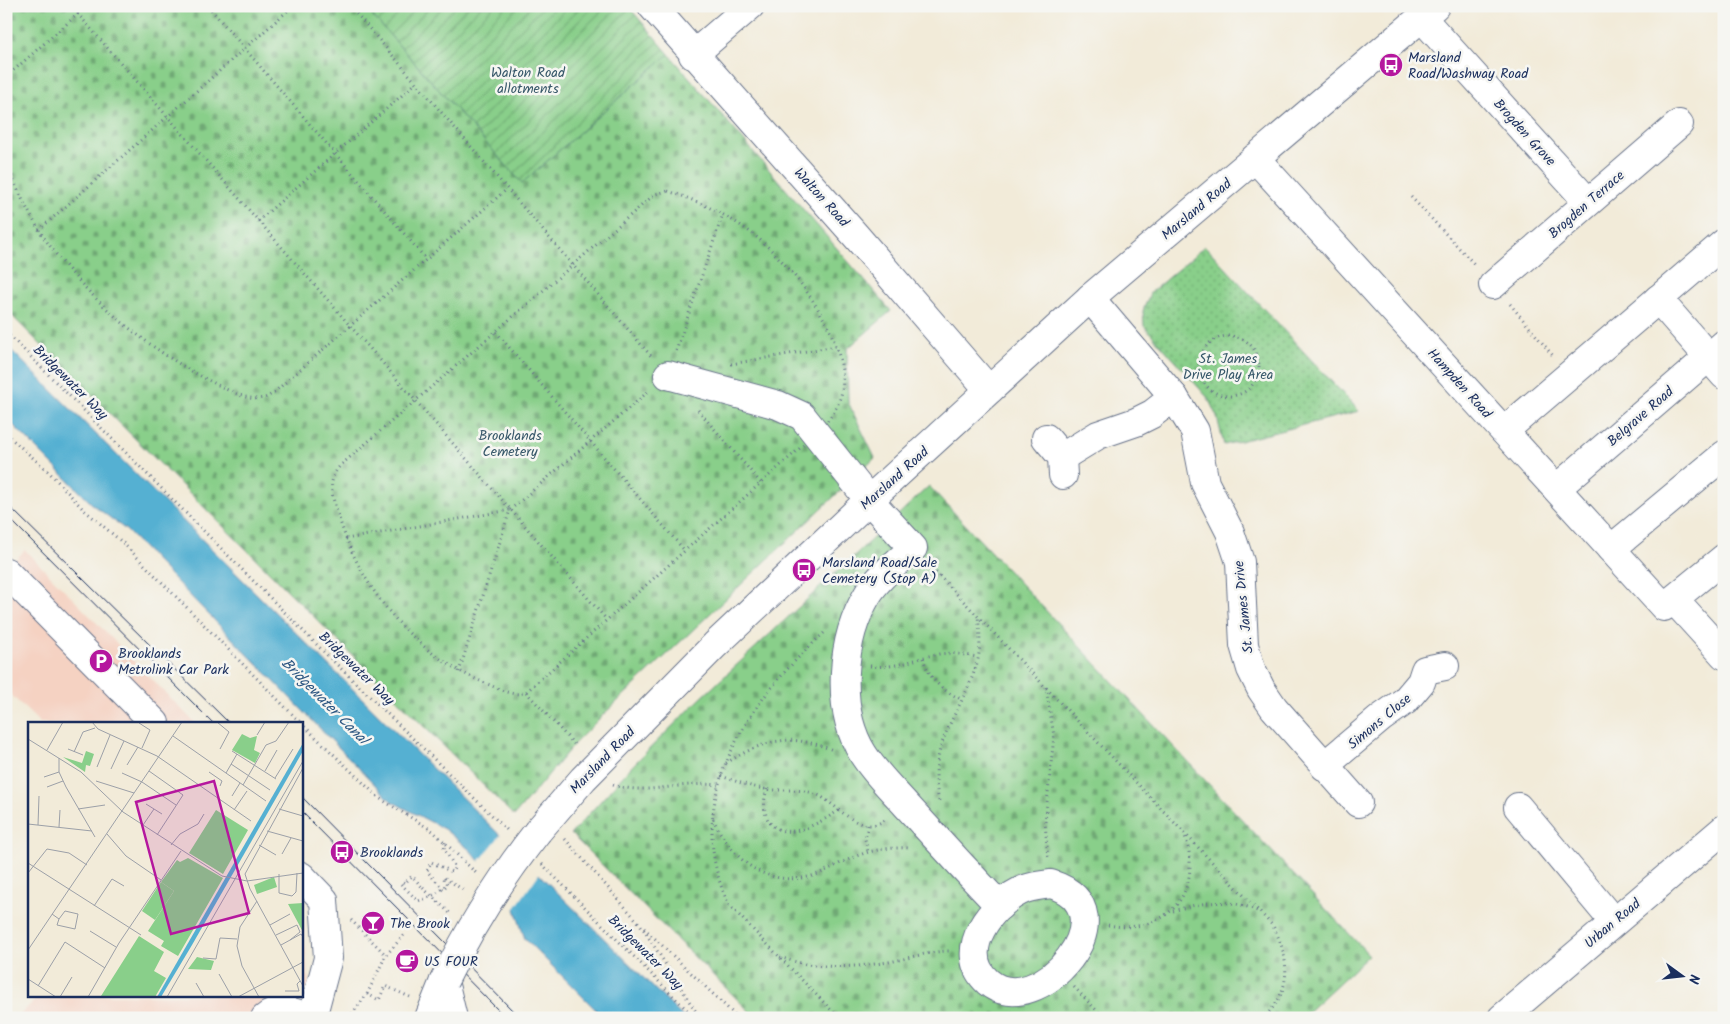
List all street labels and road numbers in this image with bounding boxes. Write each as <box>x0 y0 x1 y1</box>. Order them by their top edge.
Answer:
street label: Brogden Grove <box>1488 94 1561 172</box>
street label: Walton Road <box>788 163 855 233</box>
street label: Brogden Terrace <box>1544 165 1630 244</box>
street label: Marsland Road <box>1157 173 1238 246</box>
street label: Bridgewater Way <box>28 340 113 426</box>
street label: Hampden Road <box>1422 344 1498 425</box>
street label: Belgrave Road <box>1602 381 1680 452</box>
street label: Marsland Road <box>855 441 935 516</box>
street label: St. James Drive <box>1228 559 1260 654</box>
street label: Bridgewater Way <box>313 626 400 711</box>
street label: Simons Close <box>1343 688 1417 755</box>
street label: Marsland Road <box>565 721 641 799</box>
street label: Urban Road <box>1579 893 1647 954</box>
street label: Bridgewater Way <box>603 910 688 996</box>

